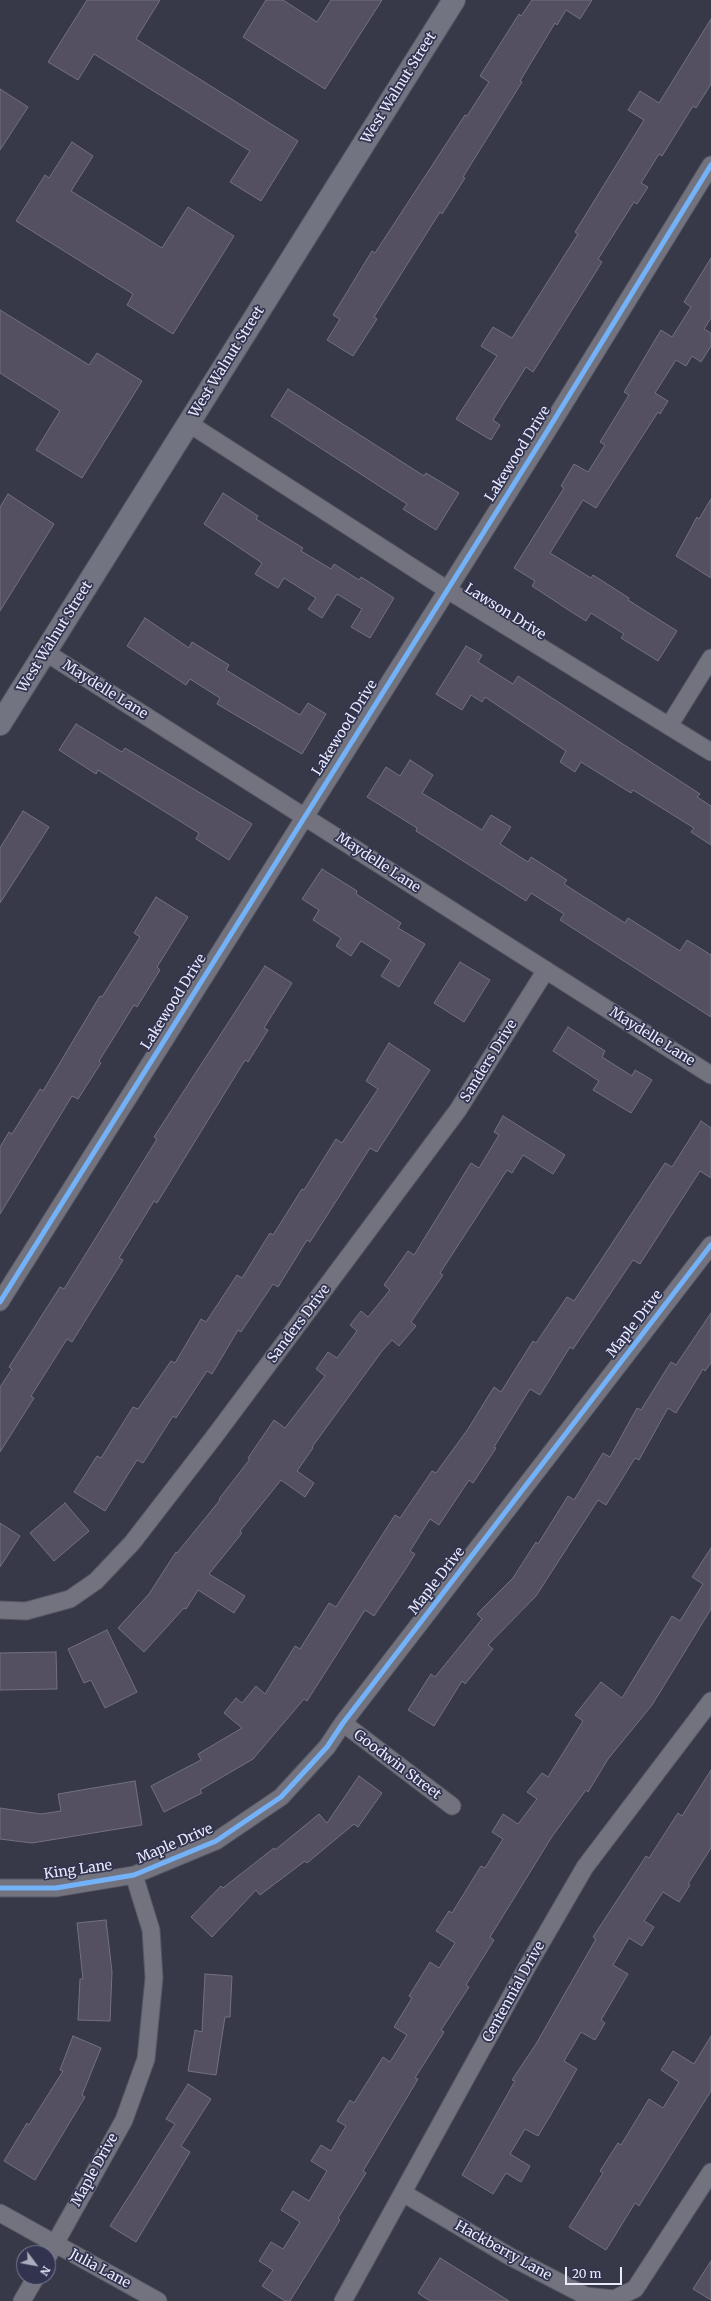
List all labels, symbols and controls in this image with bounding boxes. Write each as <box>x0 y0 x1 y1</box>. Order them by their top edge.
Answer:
street label: West Walnut Street <box>358 29 440 147</box>
street label: West Walnut Street <box>186 303 268 421</box>
street label: Lakewood Drive <box>482 403 554 505</box>
street label: West Walnut Street <box>14 578 96 696</box>
street label: Lawson Drive <box>461 580 549 644</box>
street label: Maydelle Lane <box>59 657 151 723</box>
street label: Lakewood Drive <box>309 677 381 779</box>
street label: Maydelle Lane <box>333 829 423 897</box>
street label: Lakewood Drive <box>138 951 210 1053</box>
street label: Maydelle Lane <box>606 1004 698 1070</box>
street label: Sanders Drive <box>457 1017 521 1105</box>
street label: Sanders Drive <box>264 1281 334 1367</box>
street label: Maple Drive <box>603 1287 667 1361</box>
street label: Maple Drive <box>405 1544 469 1618</box>
street label: Goodwin Street <box>350 1727 444 1803</box>
street label: Maple Drive <box>134 1820 216 1868</box>
street label: King Lane <box>43 1857 113 1883</box>
street label: Centennial Drive <box>479 1939 549 2045</box>
street label: Maple Drive <box>68 2131 122 2209</box>
street label: Hackberry Lane <box>452 2217 554 2285</box>
north arrow <box>16 2245 56 2285</box>
street label: Julia Lane <box>67 2246 133 2292</box>
scale bar <box>567 2259 624 2285</box>
text: N <box>37 2263 54 2278</box>
text: 20 m <box>572 2266 601 2281</box>

